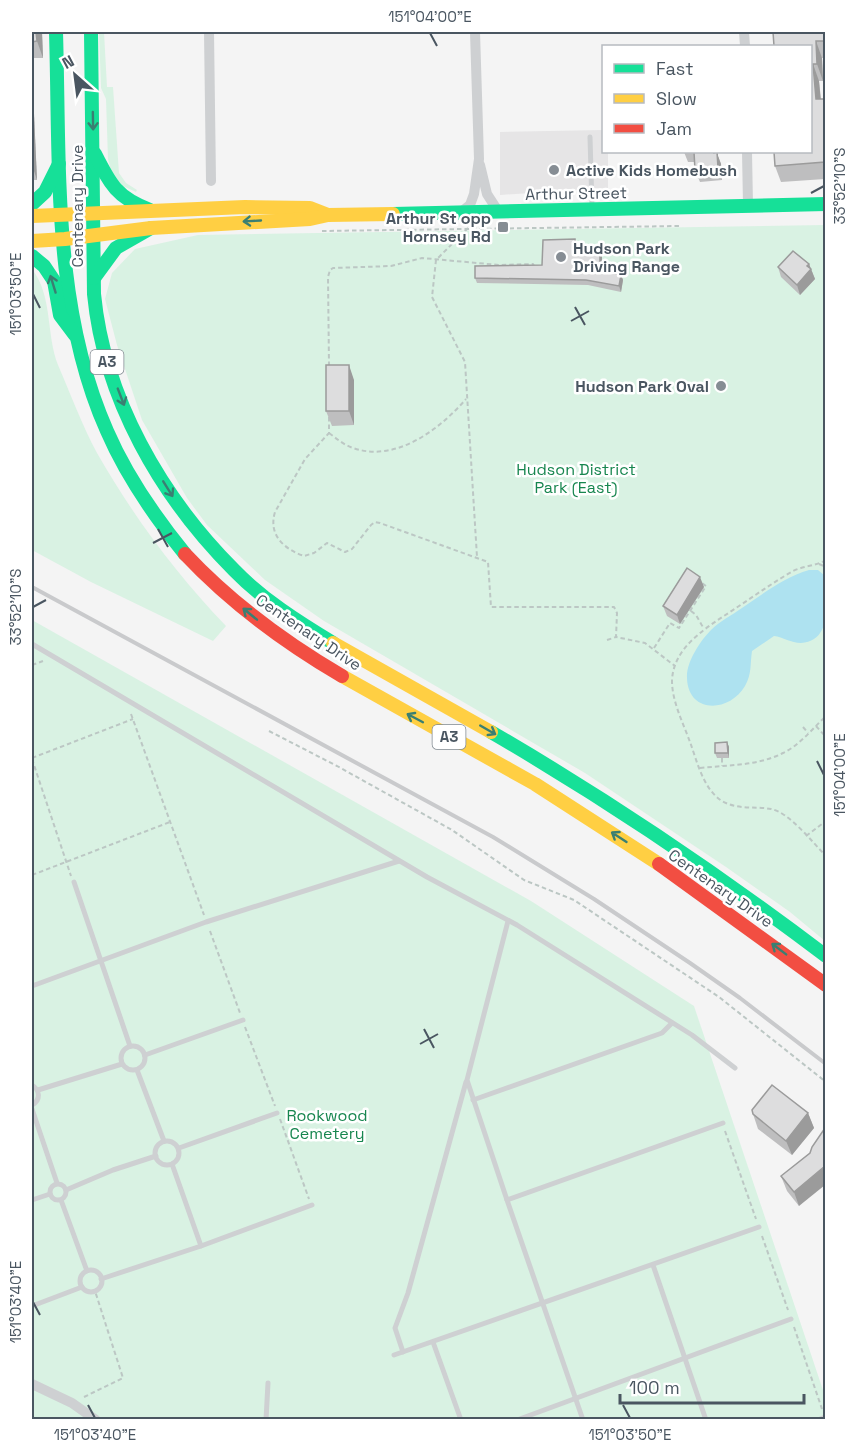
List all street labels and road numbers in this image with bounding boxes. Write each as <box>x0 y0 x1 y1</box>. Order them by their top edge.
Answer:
street label: Centenary Drive <box>67 144 88 268</box>
street label: Arthur Street <box>525 182 627 205</box>
road number: A3 <box>90 350 124 374</box>
street label: Centenary Drive <box>252 589 366 676</box>
road number: A3 <box>432 725 466 749</box>
street label: Centenary Drive <box>664 844 777 932</box>

